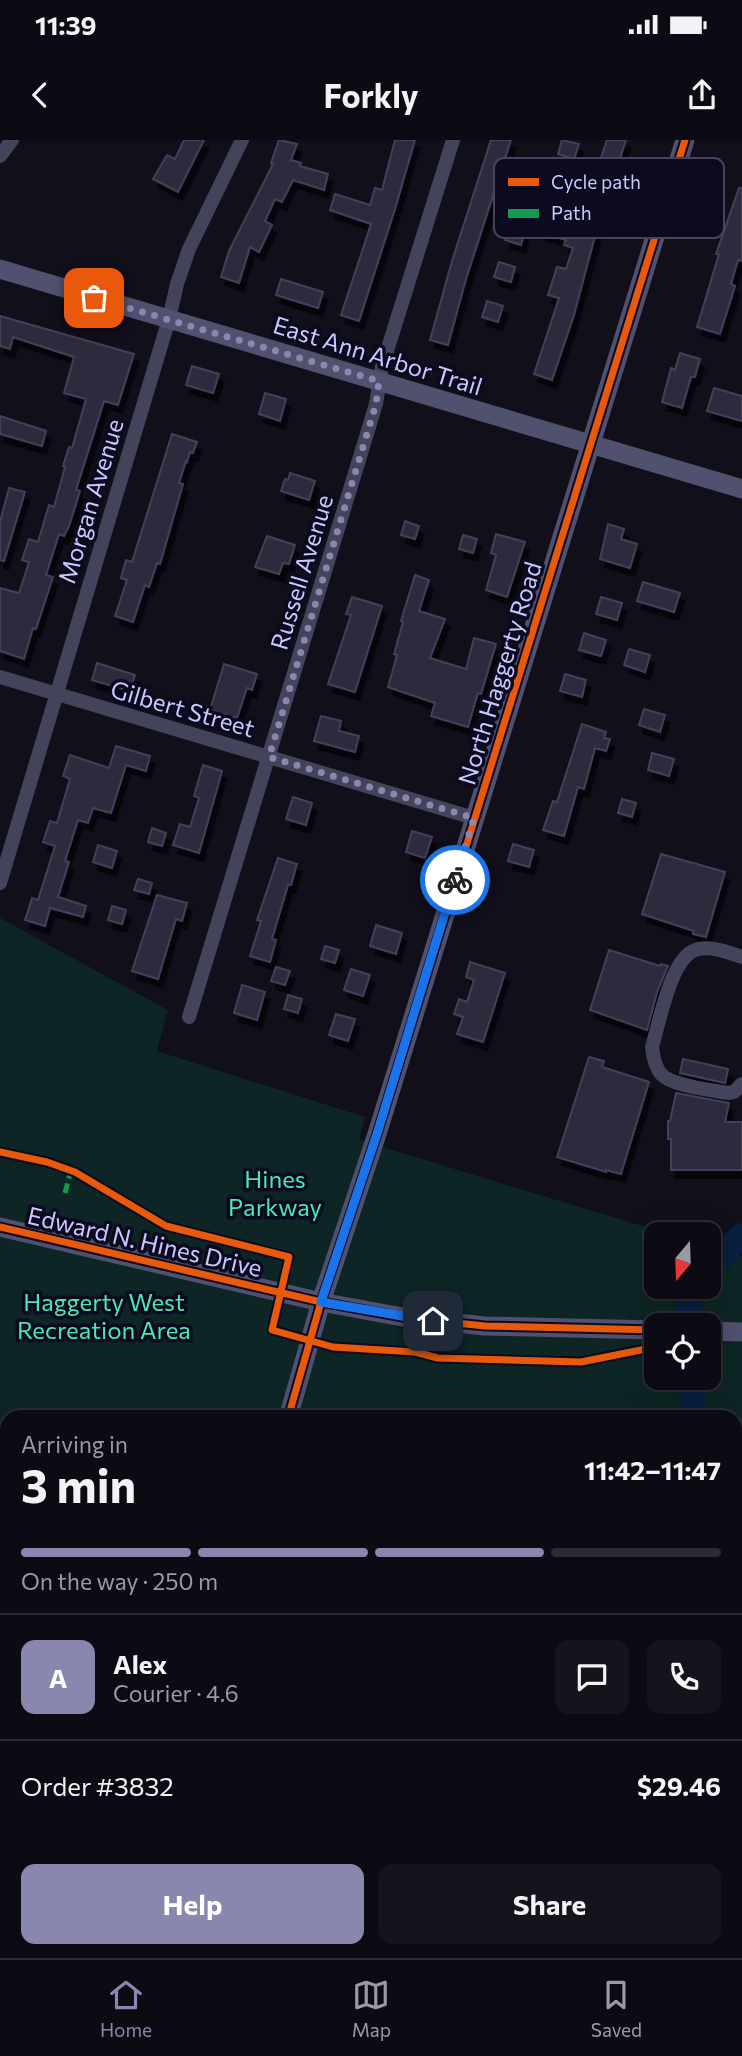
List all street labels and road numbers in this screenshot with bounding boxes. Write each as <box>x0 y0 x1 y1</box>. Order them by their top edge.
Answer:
street label: East Ann Arbor Trail <box>270 309 486 401</box>
street label: Morgan Avenue <box>51 415 129 587</box>
street label: Russell Avenue <box>264 491 338 653</box>
street label: North Haggerty Road <box>451 558 547 788</box>
street label: Gilbert Street <box>108 674 259 742</box>
street label: Edward N. Hines Drive <box>25 1200 265 1282</box>

